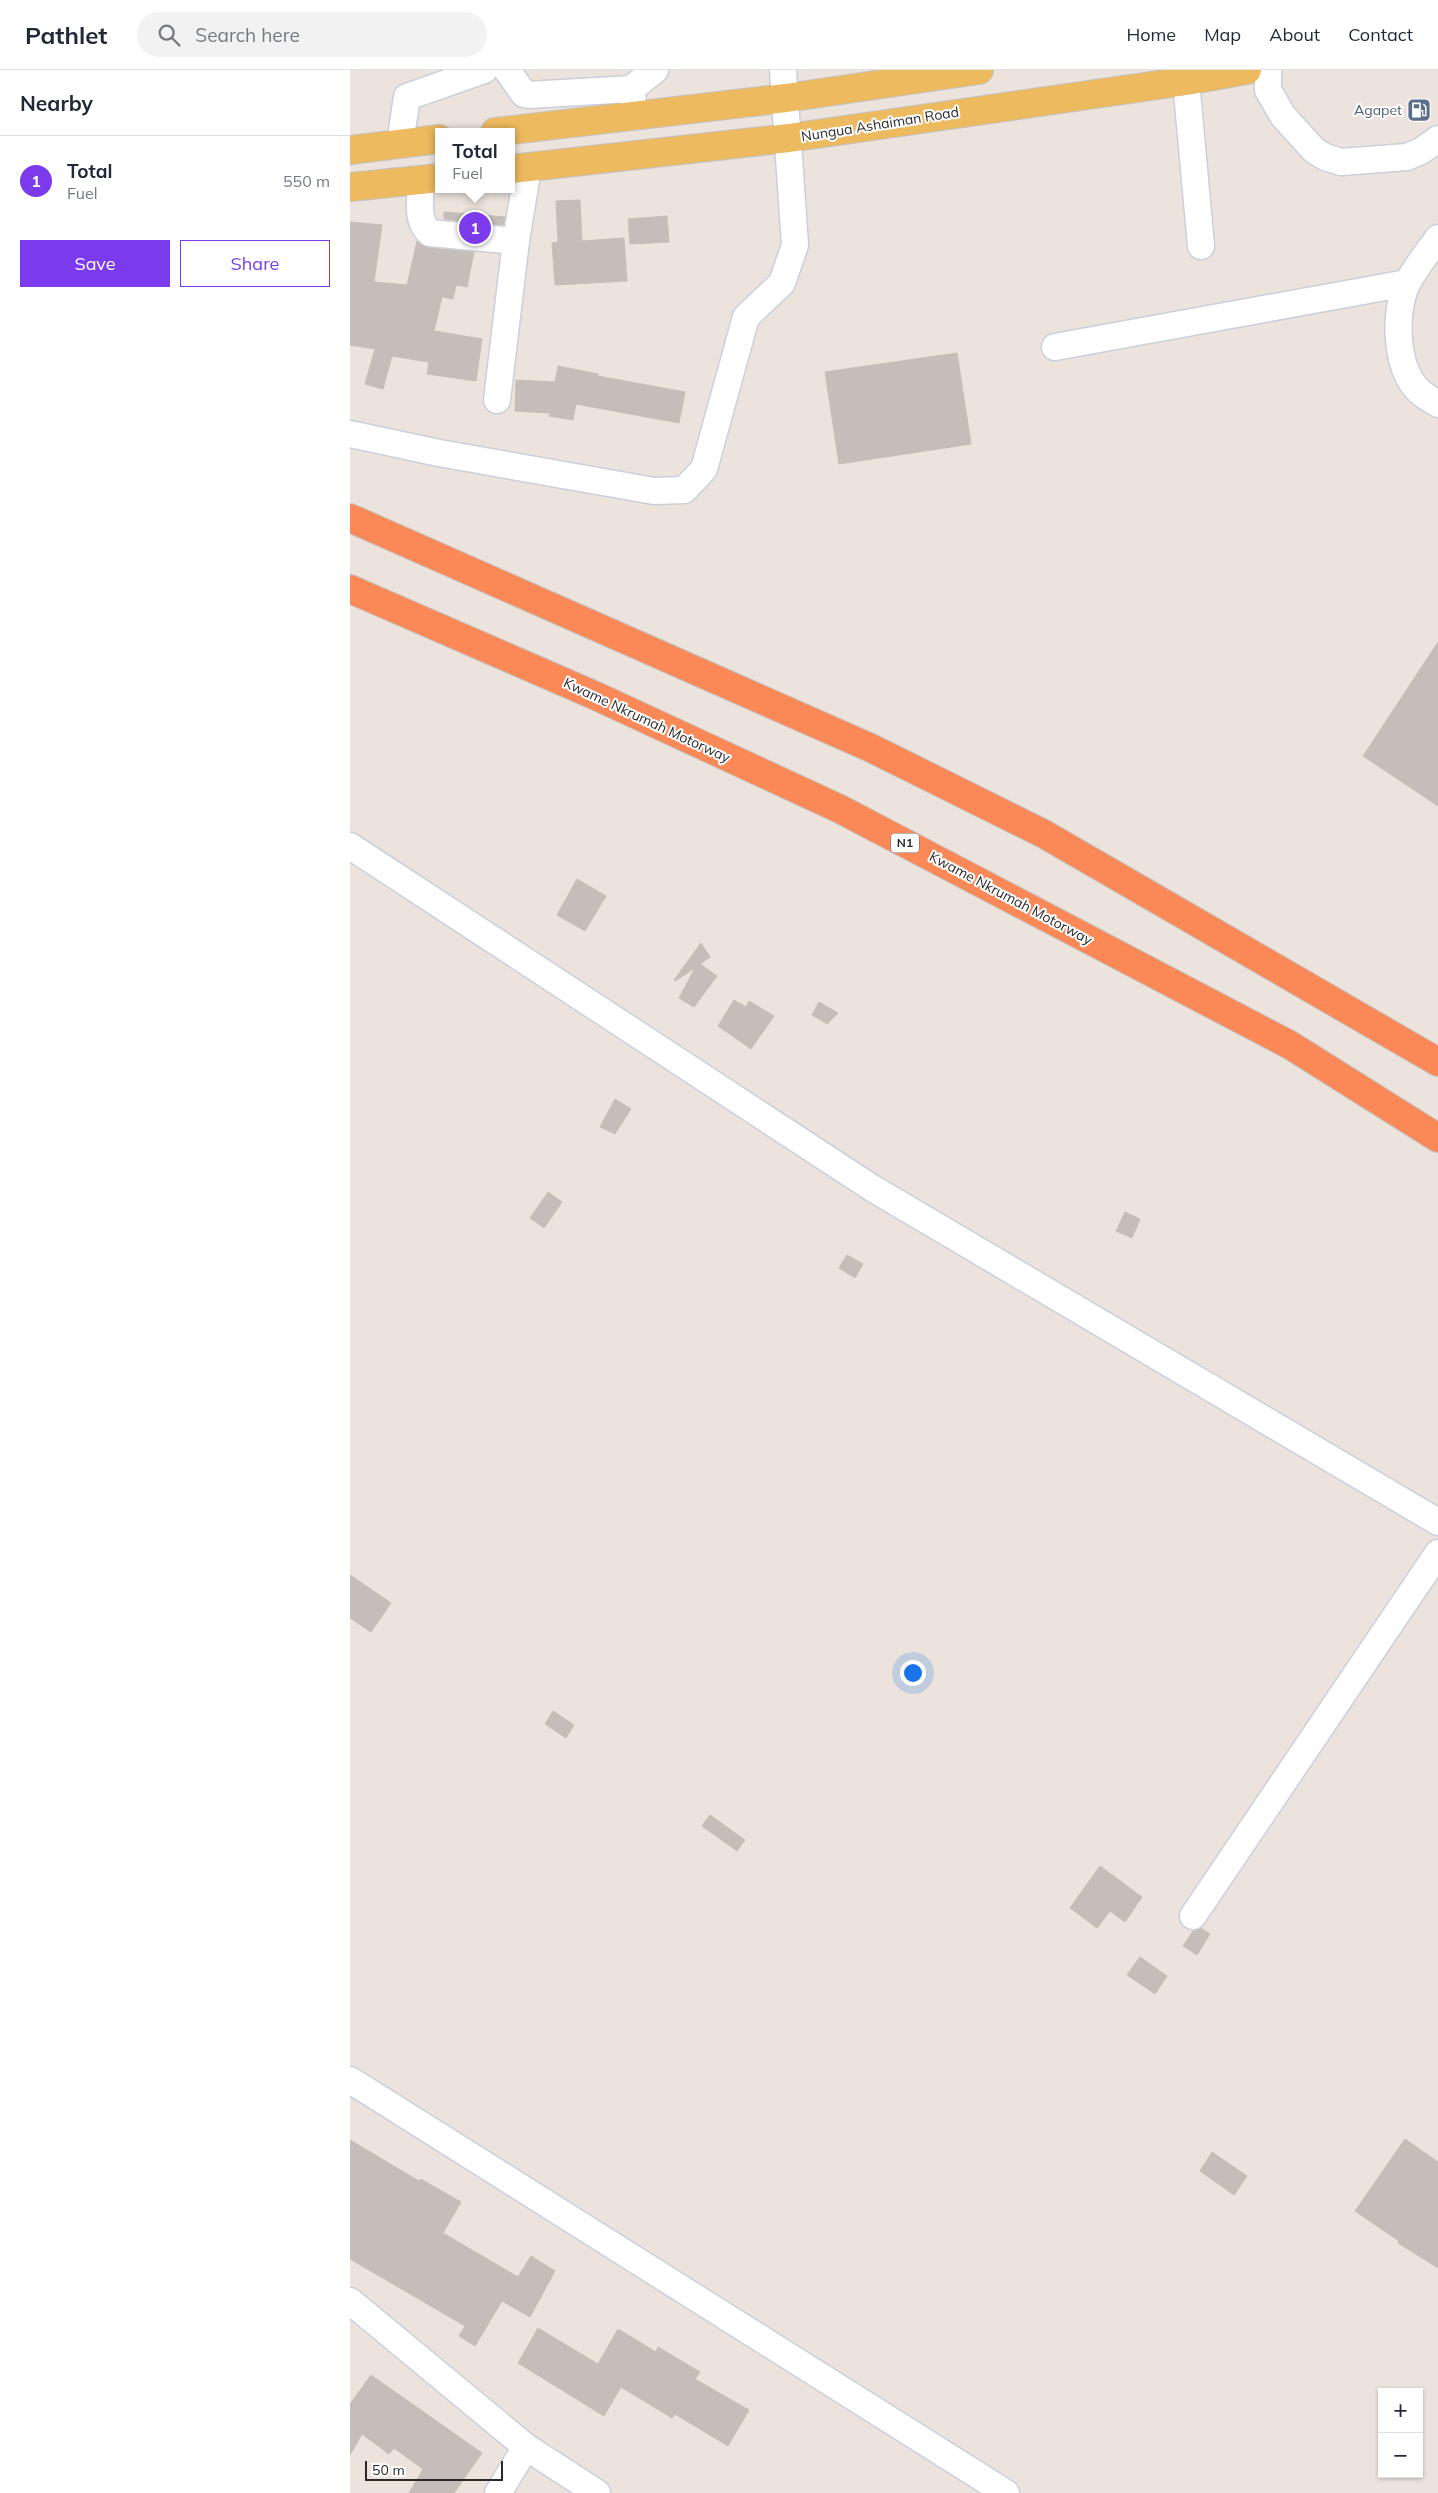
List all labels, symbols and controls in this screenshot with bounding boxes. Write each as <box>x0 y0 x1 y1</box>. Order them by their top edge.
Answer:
search box <box>137 12 487 57</box>
text: Pathlet <box>25 20 107 50</box>
icon: search <box>155 21 183 49</box>
text: Search here <box>195 23 300 47</box>
text: Home <box>1126 23 1176 46</box>
text: Map <box>1204 23 1241 46</box>
text: About <box>1269 23 1320 46</box>
text: Contact <box>1348 23 1413 46</box>
text: Nearby <box>20 90 93 116</box>
fuel station icon: Agapet <box>1406 97 1432 123</box>
place label: Agapet <box>1354 101 1402 119</box>
street label: Nungua Ashaiman Road <box>800 103 960 145</box>
popup <box>435 128 515 193</box>
text: Total <box>452 139 498 163</box>
text: Total <box>67 159 112 183</box>
text: Fuel <box>452 163 483 183</box>
text: 1 <box>31 171 41 191</box>
text: 550 m <box>283 171 330 191</box>
text: Fuel <box>67 183 98 203</box>
pin: 1 <box>459 209 491 247</box>
button: Save <box>20 240 170 287</box>
button: Share <box>180 240 330 287</box>
street label: Kwame Nkrumah Motorway <box>561 673 734 767</box>
road number: N1 <box>891 834 919 852</box>
street label: Kwame Nkrumah Motorway <box>926 847 1096 949</box>
your location <box>900 1660 926 1686</box>
map controls <box>1378 2388 1423 2478</box>
button: + <box>1378 2388 1423 2433</box>
button: − <box>1378 2433 1423 2478</box>
scale bar <box>365 2458 502 2481</box>
text: 50 m <box>372 2461 405 2479</box>

